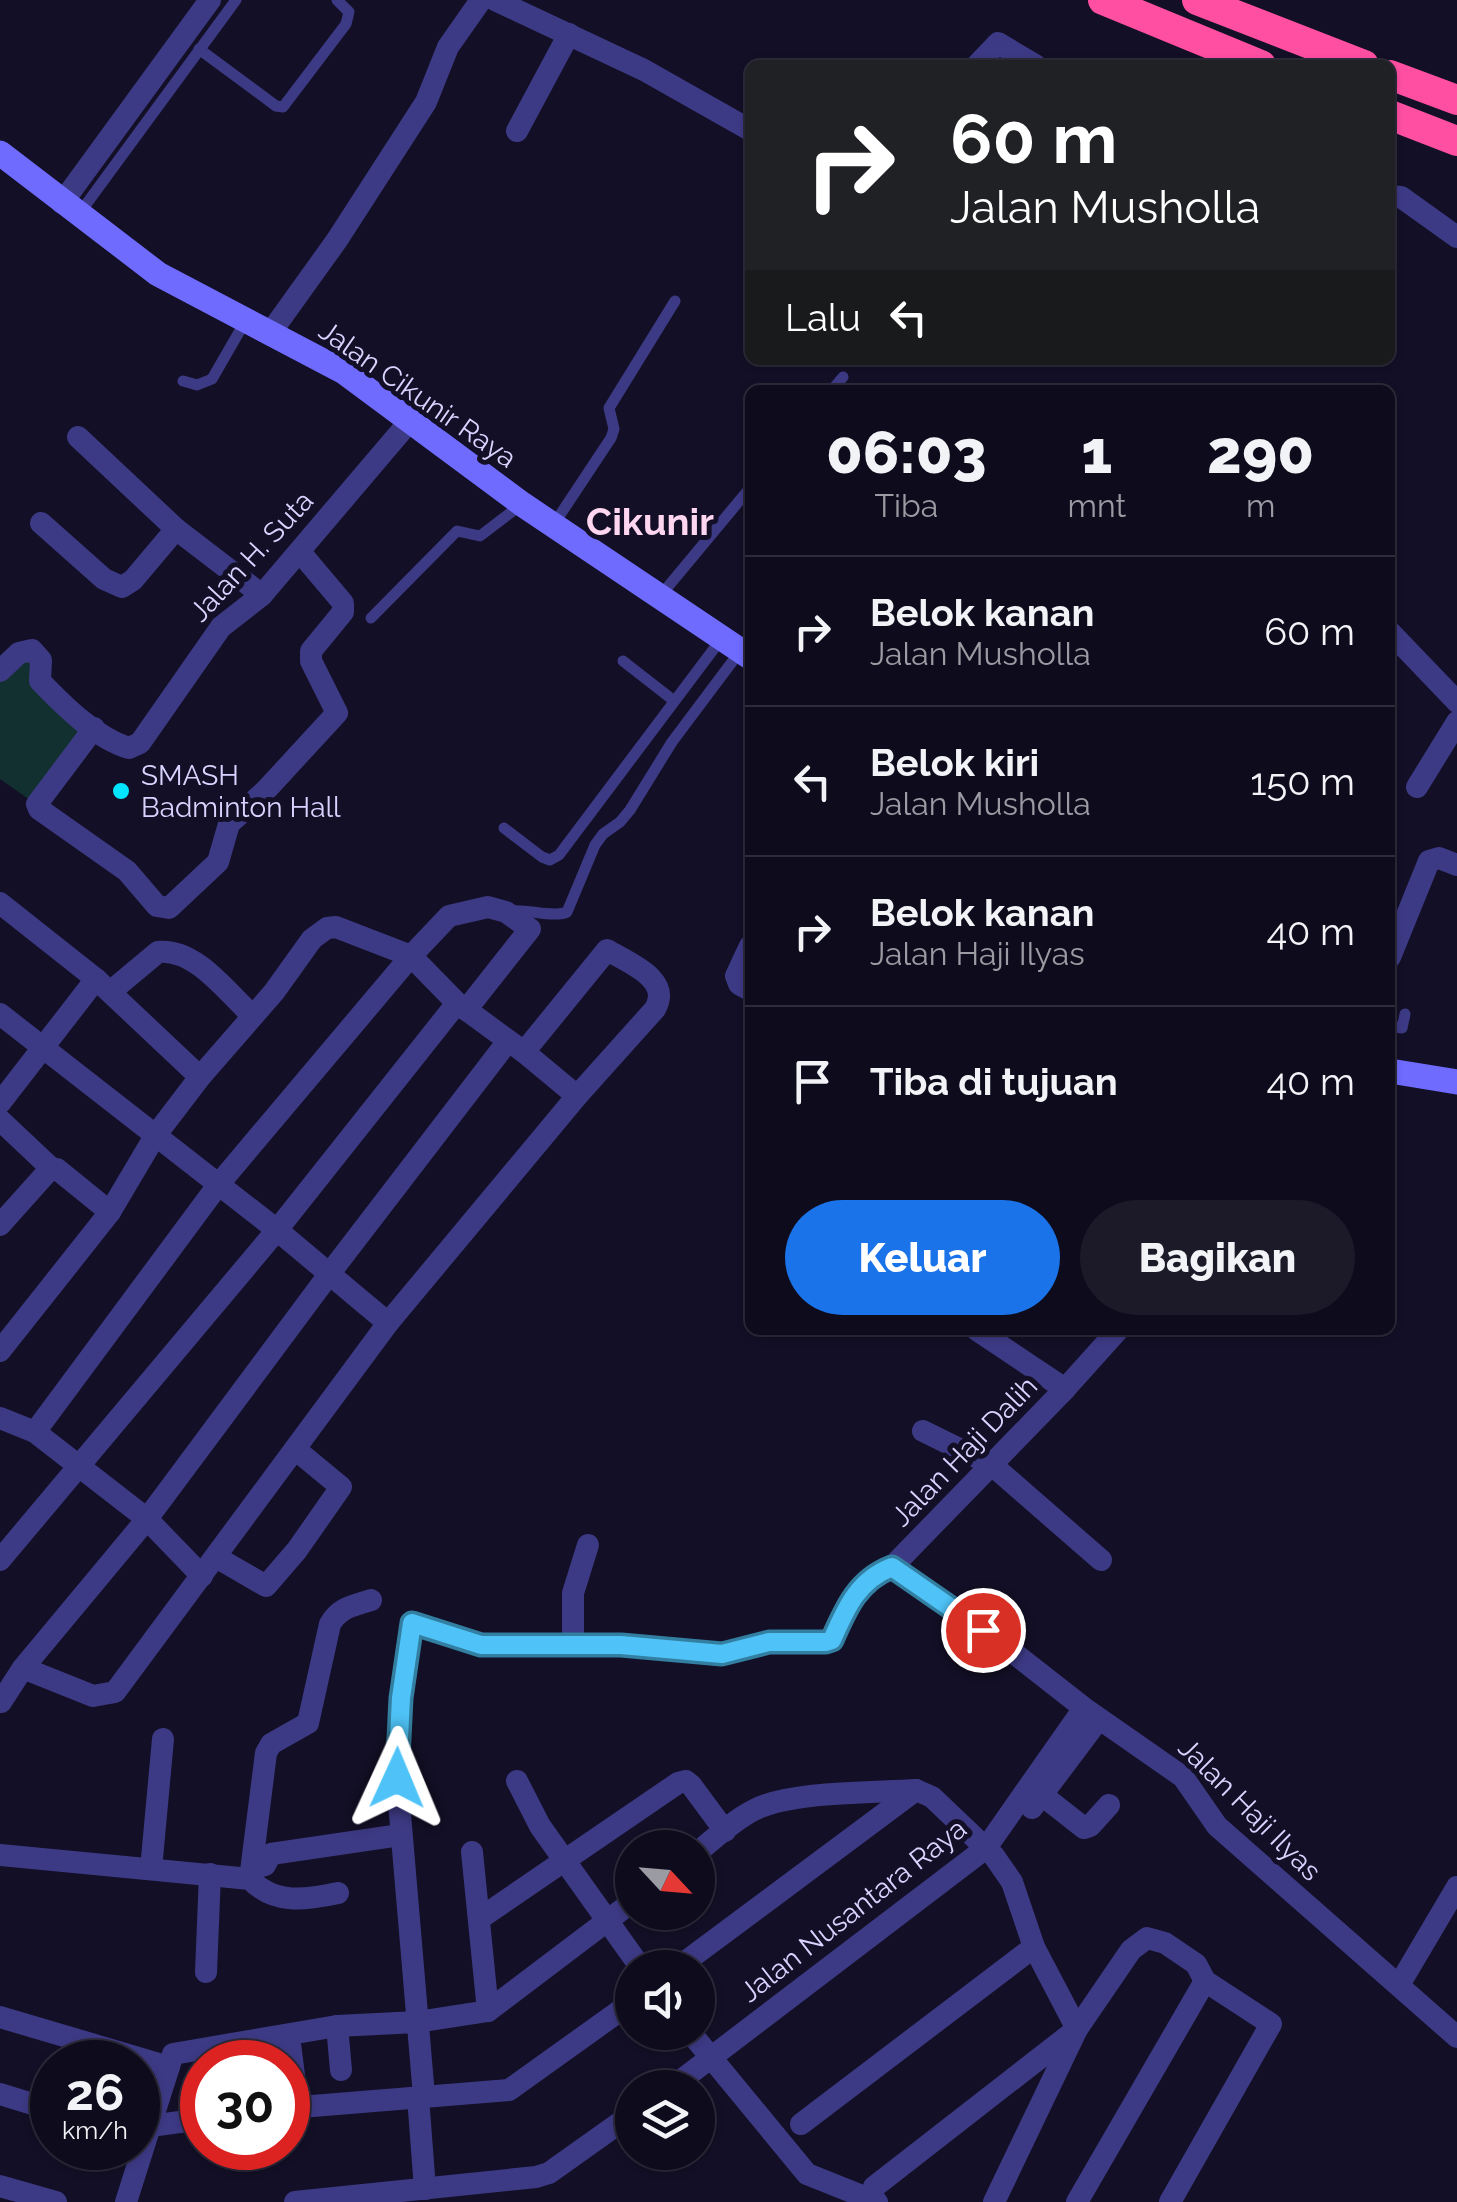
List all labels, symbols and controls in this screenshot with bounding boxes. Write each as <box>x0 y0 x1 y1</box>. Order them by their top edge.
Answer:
text: 60 m <box>950 97 1117 179</box>
icon: right <box>785 100 915 230</box>
text: Jalan Musholla <box>950 181 1260 234</box>
icon: left <box>881 290 936 345</box>
text: Lalu <box>785 295 861 340</box>
street label: Jalan Cikunir Raya <box>313 314 523 475</box>
text: 06:03 <box>826 417 987 487</box>
text: 1 <box>1081 417 1112 487</box>
text: 290 <box>1207 417 1314 487</box>
street label: Jalan H. Suta <box>183 484 320 628</box>
text: Tiba <box>874 487 938 524</box>
text: mnt <box>1068 487 1126 524</box>
text: m <box>1246 487 1275 524</box>
district label: Cikunir <box>586 499 714 544</box>
text: Belok kanan <box>870 590 1095 635</box>
icon: right <box>785 604 840 659</box>
text: 60 m <box>1264 609 1355 654</box>
text: Jalan Musholla <box>870 635 1091 672</box>
text: Belok kiri <box>870 740 1039 785</box>
icon: left <box>785 754 840 809</box>
place label: SMASH Badminton Hall <box>141 759 341 824</box>
text: 150 m <box>1250 759 1355 804</box>
marker: SMASH Badminton Hall <box>110 780 132 802</box>
text: Jalan Musholla <box>870 785 1091 822</box>
text: Belok kanan <box>870 890 1095 935</box>
icon: right <box>785 904 840 959</box>
text: 40 m <box>1266 909 1355 954</box>
text: Jalan Haji Ilyas <box>870 935 1085 972</box>
icon: arrive <box>785 1054 840 1109</box>
text: Tiba di tujuan <box>870 1059 1118 1104</box>
text: 40 m <box>1266 1059 1355 1104</box>
button: Keluar <box>785 1200 1060 1315</box>
button: Bagikan <box>1080 1200 1355 1315</box>
street label: Jalan Haji Dalih <box>885 1370 1044 1533</box>
pin <box>941 1588 1026 1673</box>
icon: arrive <box>956 1603 1011 1658</box>
position arrow <box>345 1726 449 1830</box>
street label: Jalan Haji Ilyas <box>1172 1731 1328 1887</box>
street label: Jalan Nusantara Raya <box>734 1812 973 2009</box>
north arrow <box>615 1830 715 1930</box>
map controls <box>615 1830 715 2170</box>
button: sound <box>615 1950 715 2050</box>
speed limit sign: 30 <box>180 2040 310 2170</box>
text: 26 <box>66 2063 124 2122</box>
button: layers <box>615 2070 715 2170</box>
text: km/h <box>62 2115 128 2145</box>

